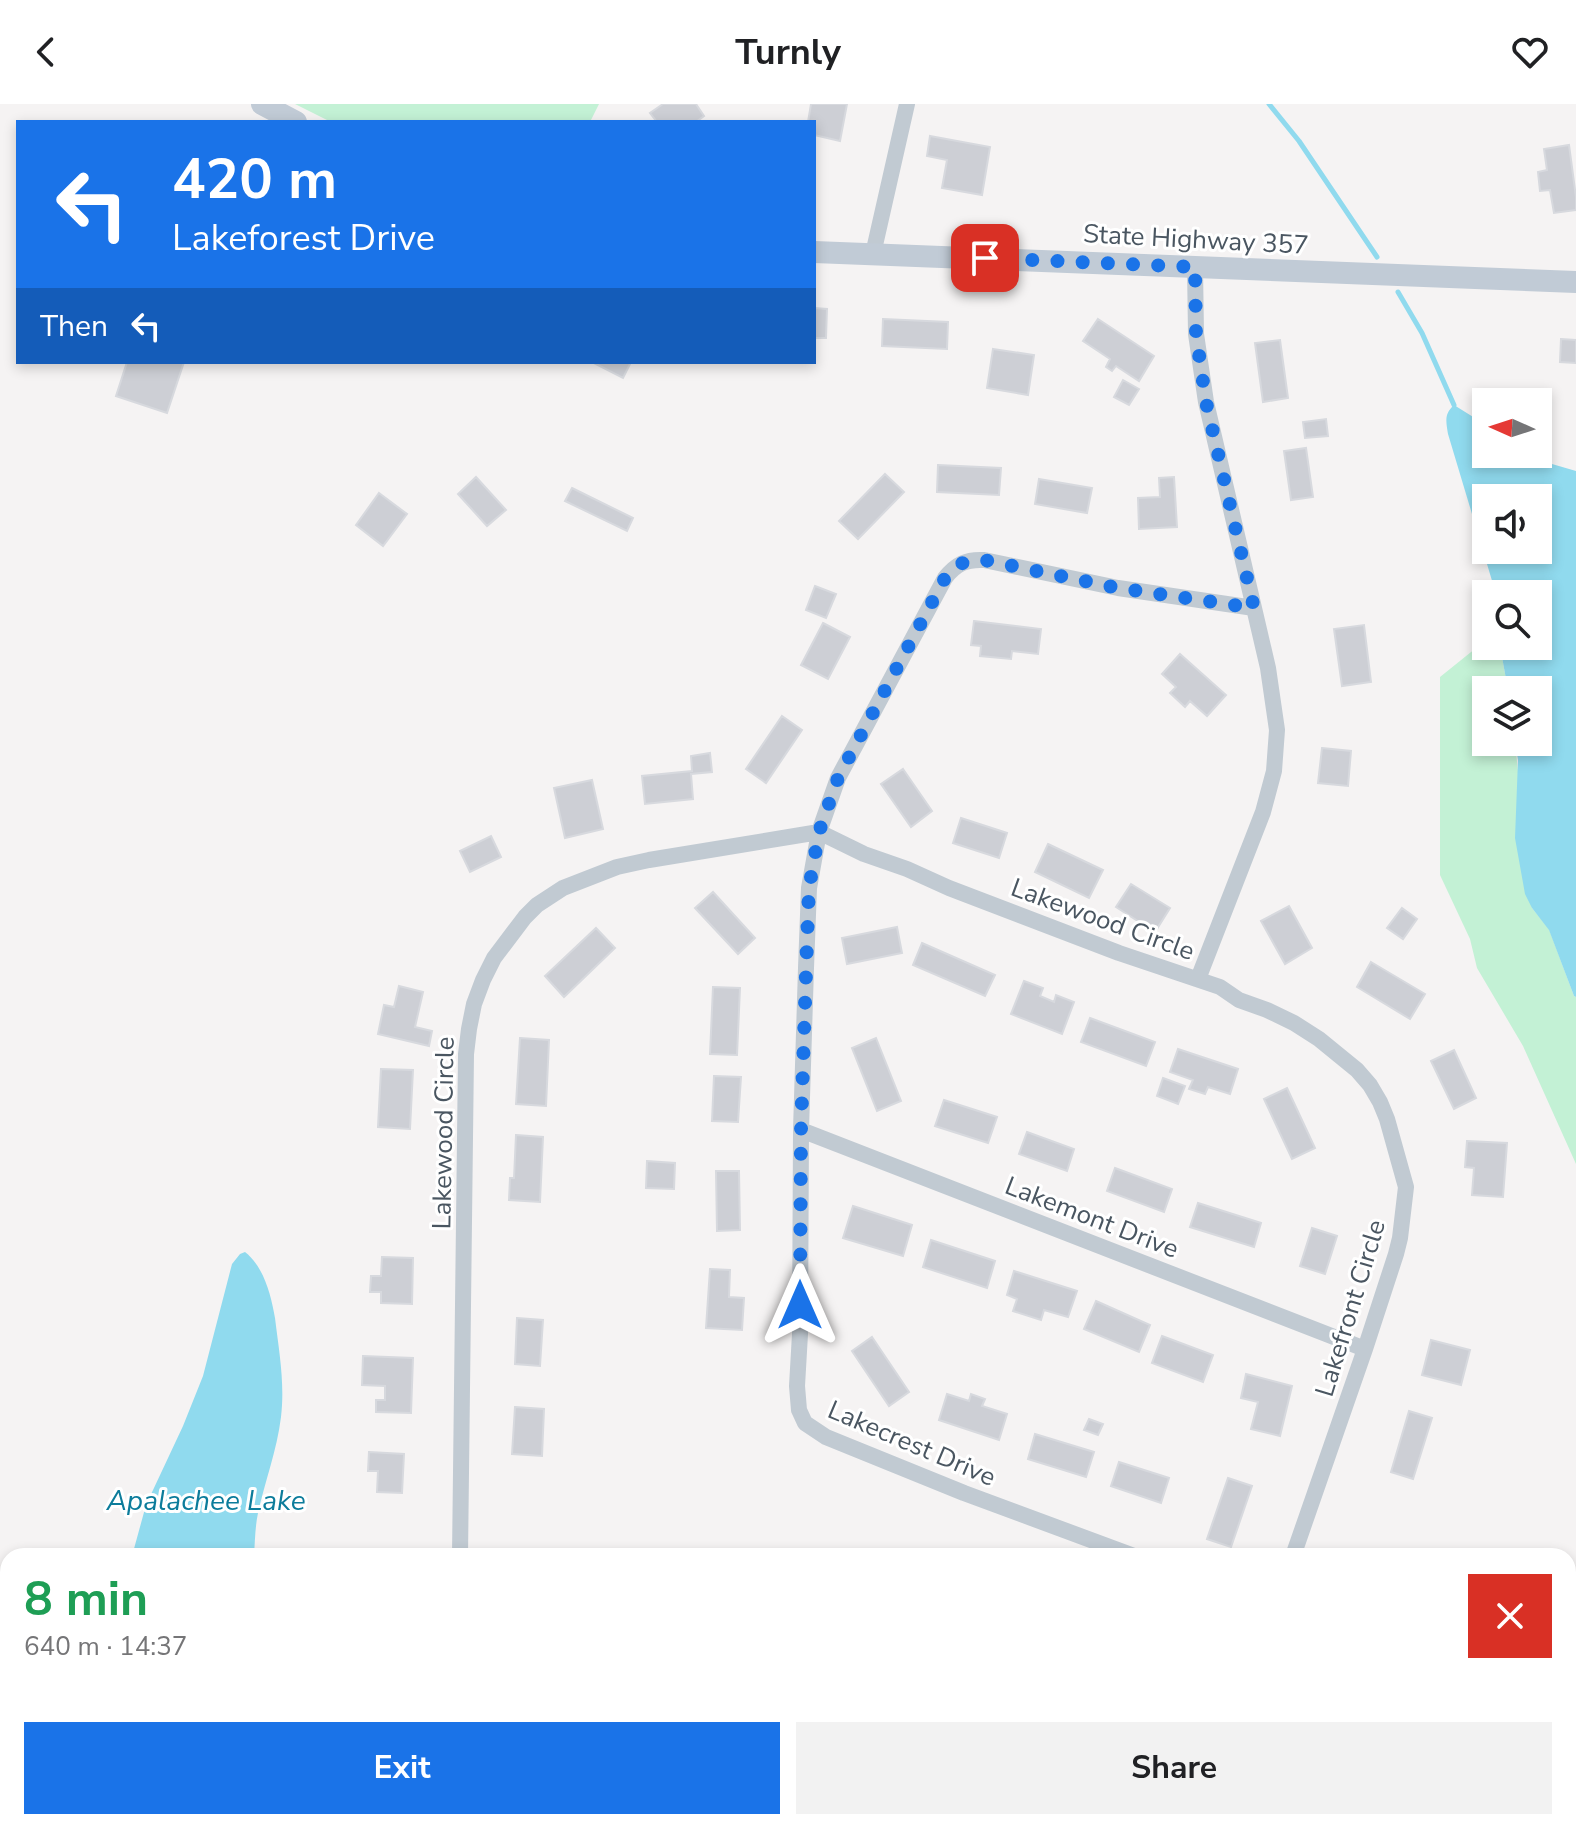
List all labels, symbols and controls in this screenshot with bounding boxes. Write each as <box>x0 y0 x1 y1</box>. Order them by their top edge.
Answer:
text: Turnly <box>735 28 841 77</box>
icon: back <box>24 30 68 74</box>
icon: heart <box>1508 30 1552 74</box>
text: 420 m <box>172 141 337 218</box>
icon: left <box>40 152 144 256</box>
text: Lakeforest Drive <box>172 214 435 263</box>
street label: State Highway 357 <box>1082 216 1310 263</box>
pin <box>951 224 1019 292</box>
icon: arrive <box>963 236 1007 280</box>
icon: left <box>124 304 168 348</box>
text: Then <box>40 306 108 347</box>
north arrow <box>1472 388 1552 468</box>
map controls <box>1472 388 1552 756</box>
button: sound <box>1472 484 1552 564</box>
button: search <box>1472 580 1552 660</box>
button: layers <box>1472 676 1552 756</box>
street label: Lakewood Circle <box>1006 870 1199 969</box>
street label: Lakewood Circle <box>424 1036 463 1230</box>
street label: Lakemont Drive <box>1000 1168 1184 1267</box>
street label: Lakefront Circle <box>1307 1215 1394 1401</box>
position arrow <box>758 1263 842 1347</box>
street label: Lakecrest Drive <box>822 1392 1001 1495</box>
water label: Apalachee Lake <box>105 1482 306 1520</box>
text: 8 min <box>24 1566 148 1632</box>
button: close <box>1468 1574 1552 1658</box>
text: 640 m · 14:37 <box>24 1629 187 1664</box>
button: Exit <box>24 1722 780 1814</box>
button: Share <box>796 1722 1552 1814</box>

